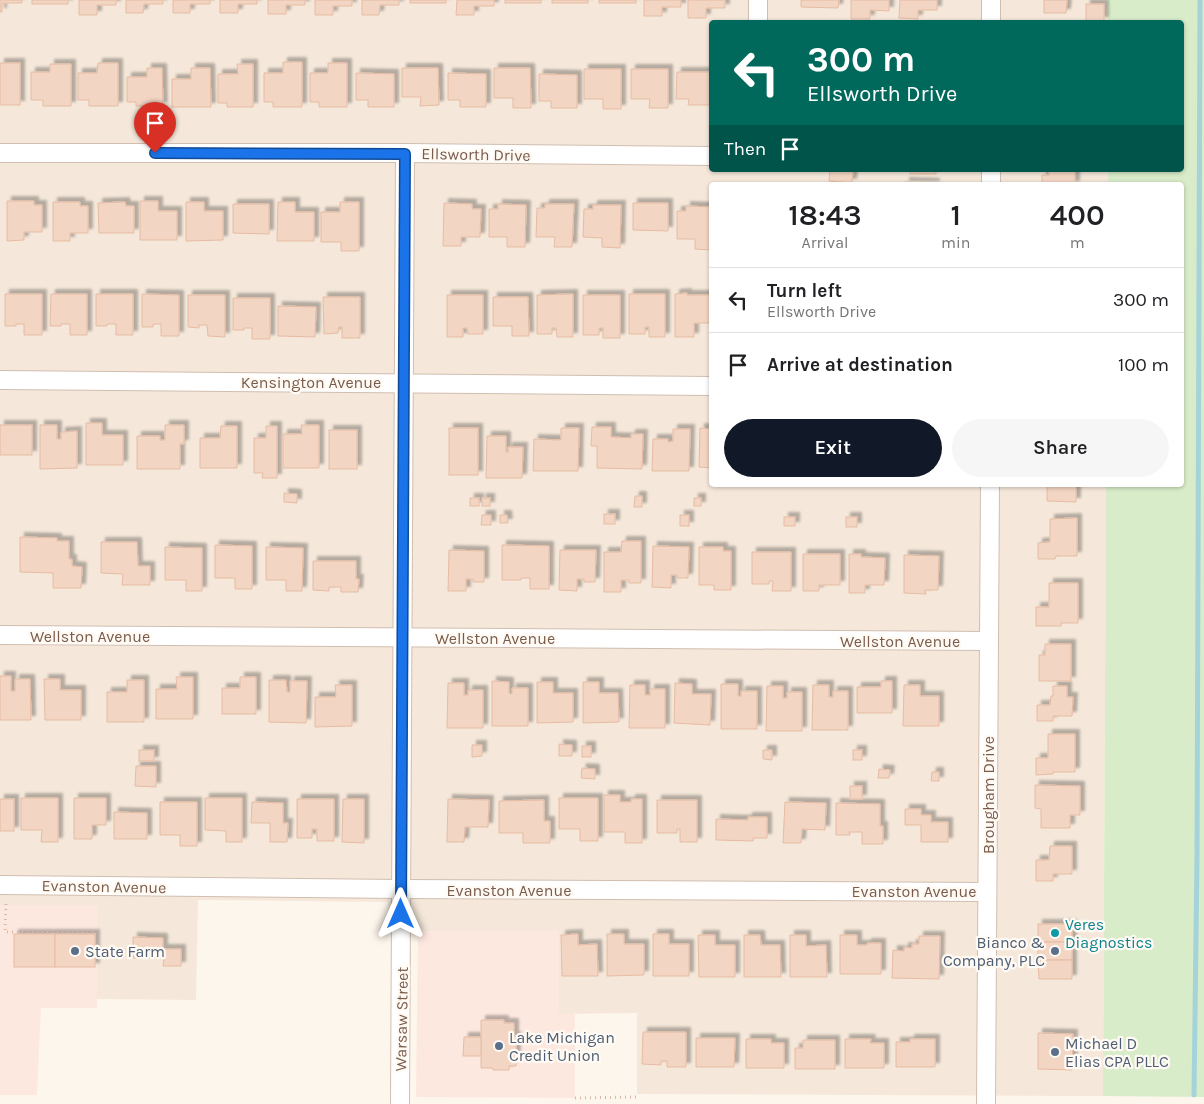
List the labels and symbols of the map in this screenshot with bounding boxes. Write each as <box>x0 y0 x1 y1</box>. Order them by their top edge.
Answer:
pin <box>134 102 176 153</box>
street label: Ellsworth Drive <box>421 144 531 165</box>
street label: Kensington Avenue <box>241 373 381 392</box>
street label: Wellston Avenue <box>30 627 150 646</box>
street label: Wellston Avenue <box>435 629 555 648</box>
street label: Wellston Avenue <box>840 632 960 651</box>
street label: Brougham Drive <box>979 736 998 854</box>
street label: Evanston Avenue <box>41 876 167 897</box>
street label: Evanston Avenue <box>447 881 571 900</box>
street label: Evanston Avenue <box>852 882 976 901</box>
position arrow <box>374 887 426 939</box>
place label: Veres Diagnostics <box>1065 915 1152 952</box>
marker: Veres Diagnostics <box>1049 927 1061 939</box>
place label: Bianco & Company, PLC <box>943 933 1045 970</box>
place label: State Farm <box>85 942 165 961</box>
marker: State Farm <box>69 945 81 957</box>
marker: Bianco & Company, PLC <box>1049 945 1061 957</box>
street label: Warsaw Street <box>391 966 412 1072</box>
place label: Lake Michigan Credit Union <box>509 1028 615 1065</box>
place label: Michael D Elias CPA PLLC <box>1065 1034 1169 1071</box>
marker: Lake Michigan Credit Union <box>493 1040 505 1052</box>
marker: Michael D Elias CPA PLLC <box>1049 1046 1061 1058</box>

